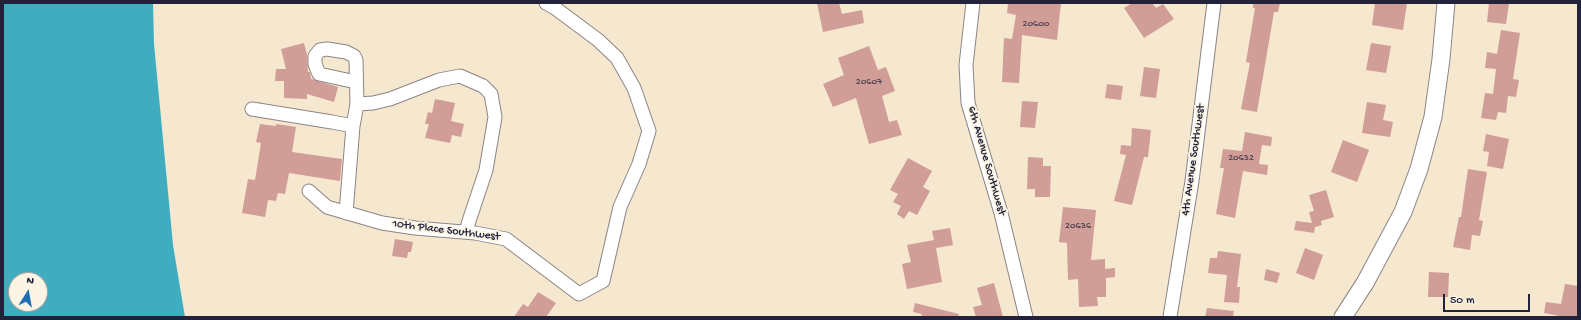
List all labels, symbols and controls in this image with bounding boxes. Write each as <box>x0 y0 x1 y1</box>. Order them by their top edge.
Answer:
house number: 20600 <box>1022 18 1050 30</box>
house number: 20607 <box>856 76 882 88</box>
street label: 4th Avenue Southwest <box>1179 103 1209 217</box>
street label: 6th Avenue Southwest <box>964 105 1008 217</box>
house number: 20632 <box>1228 152 1254 164</box>
street label: 10th Place Southwest <box>391 217 501 245</box>
house number: 20636 <box>1065 220 1091 232</box>
north arrow <box>8 272 48 312</box>
text: N <box>25 275 35 288</box>
scale bar <box>1445 286 1532 312</box>
text: 50 m <box>1450 294 1475 308</box>

